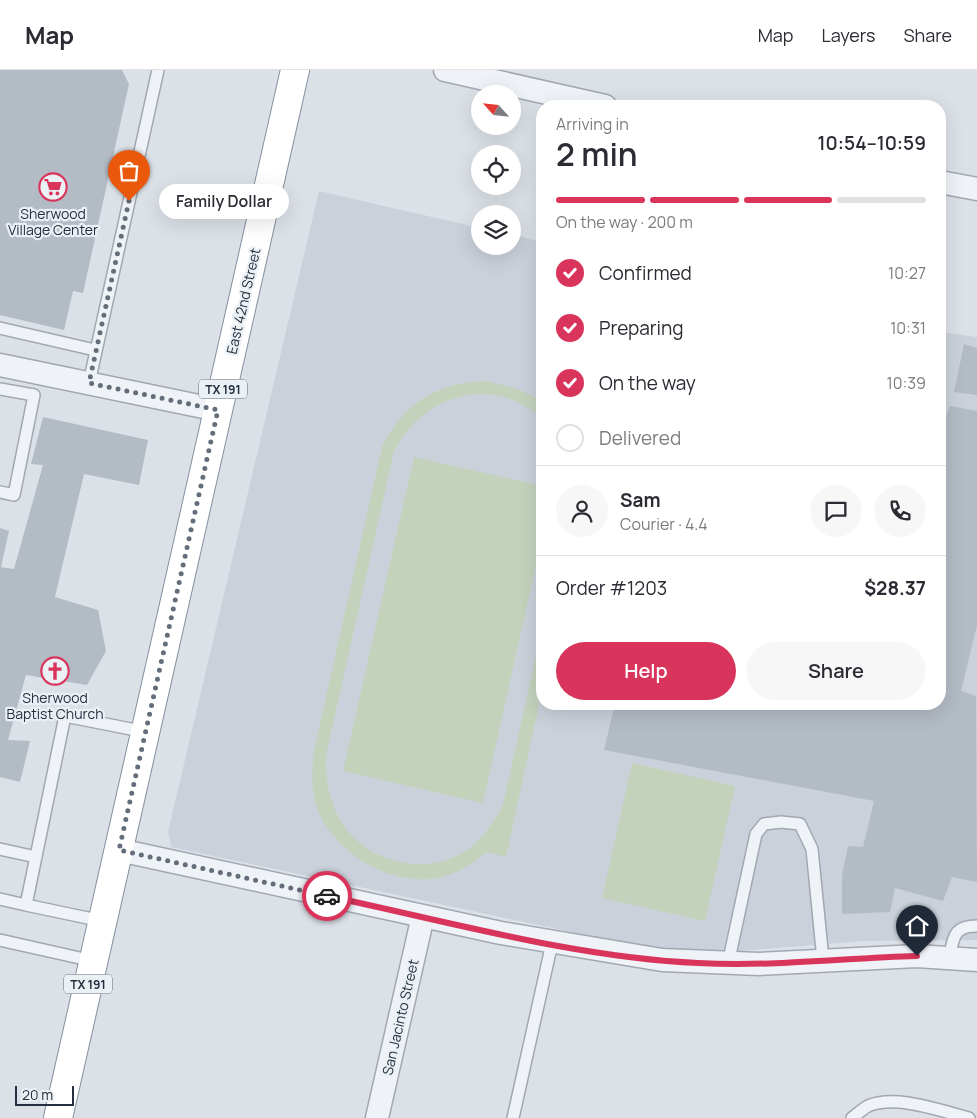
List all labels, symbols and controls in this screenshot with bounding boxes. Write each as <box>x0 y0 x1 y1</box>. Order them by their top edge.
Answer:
text: Map <box>25 18 74 51</box>
text: Map <box>758 23 793 47</box>
text: Layers <box>821 23 875 47</box>
text: Share <box>903 23 952 47</box>
north arrow <box>471 85 521 135</box>
map controls <box>471 85 521 255</box>
text: Arriving in <box>556 113 629 135</box>
text: 10:54–10:59 <box>818 130 926 156</box>
text: 2 min <box>556 132 638 176</box>
button: locate <box>471 145 521 195</box>
pin <box>108 150 150 201</box>
icon: bag <box>115 157 143 185</box>
supermarket icon: Sherwood Village Center <box>38 172 68 202</box>
callout: Family Dollar <box>159 184 289 218</box>
text: Family Dollar <box>176 190 272 212</box>
place label: Sherwood Village Center <box>8 204 98 239</box>
button: layers <box>471 205 521 255</box>
text: On the way · 200 m <box>556 211 693 233</box>
street label: East 42nd Street <box>222 246 265 356</box>
icon: check <box>556 259 584 287</box>
text: Confirmed <box>599 260 692 286</box>
text: 10:27 <box>888 262 926 284</box>
icon: check <box>556 314 584 342</box>
text: Preparing <box>599 315 684 341</box>
text: 10:31 <box>890 317 926 339</box>
icon: check <box>556 369 584 397</box>
text: On the way <box>599 370 696 396</box>
text: 10:39 <box>886 372 926 394</box>
road number: TX 191 <box>199 380 247 398</box>
text: Delivered <box>599 425 681 451</box>
button: person <box>556 485 608 537</box>
button: chat <box>810 485 862 537</box>
button: phone <box>874 485 926 537</box>
text: Sam <box>620 487 661 513</box>
text: Courier · 4.4 <box>620 513 708 535</box>
text: Order #1203 <box>556 575 667 601</box>
text: $28.37 <box>864 575 926 601</box>
button: Help <box>556 642 736 700</box>
button: Share <box>746 642 926 700</box>
church icon: Sherwood Baptist Church <box>40 656 70 686</box>
place label: Sherwood Baptist Church <box>7 688 103 723</box>
courier <box>302 871 352 921</box>
icon: car <box>313 882 341 910</box>
pin <box>896 905 938 956</box>
icon: home <box>903 912 931 940</box>
street label: San Jacinto Street <box>377 957 423 1077</box>
road number: TX 191 <box>64 974 112 994</box>
scale bar <box>15 1083 74 1106</box>
text: 20 m <box>22 1085 53 1104</box>

